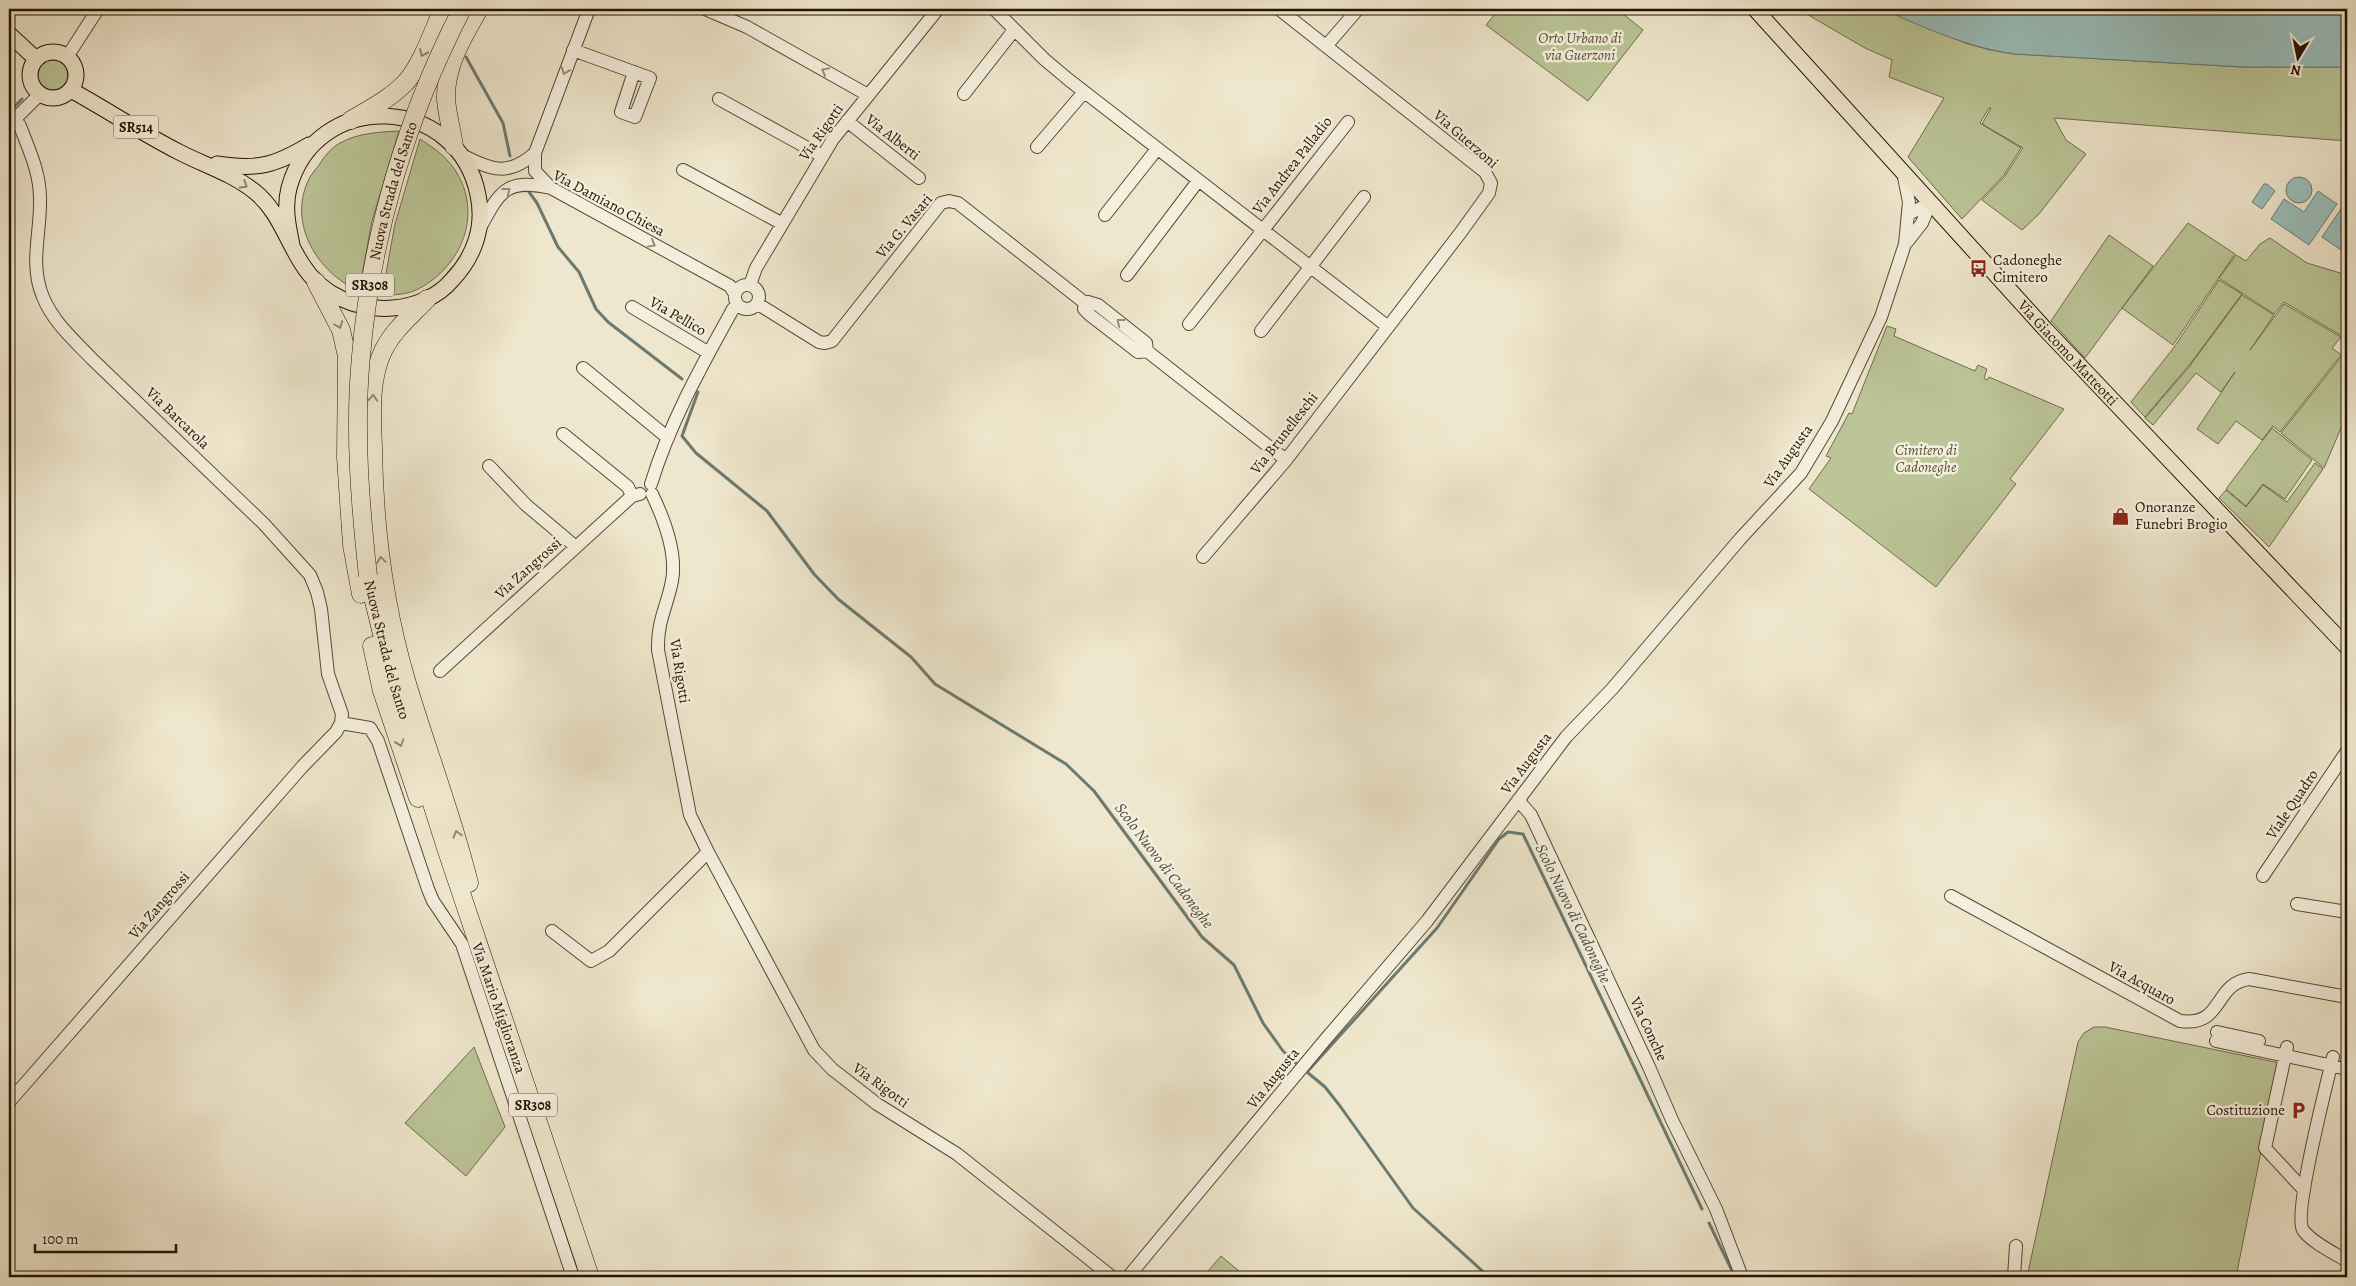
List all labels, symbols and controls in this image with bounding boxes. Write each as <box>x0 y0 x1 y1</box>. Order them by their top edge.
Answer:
park label: Orto Urbano di via Guerzoni <box>1538 28 1622 65</box>
north arrow <box>2274 32 2324 82</box>
one-way arrow <box>419 48 429 57</box>
text: N <box>2289 60 2303 81</box>
one-way arrow <box>561 66 571 75</box>
one-way arrow <box>822 67 831 77</box>
street label: Via Rigotti <box>794 100 848 165</box>
street label: Via Guerzoni <box>1429 105 1503 173</box>
street label: Via Alberti <box>861 109 924 165</box>
street label: Via Andrea Palladio <box>1247 112 1336 219</box>
road number: SR514 <box>114 115 158 138</box>
street label: Nuova Strada del Santo <box>365 119 422 262</box>
street label: Via Damiano Chiesa <box>549 165 668 241</box>
one-way arrow <box>239 178 248 188</box>
one-way arrow <box>501 188 511 197</box>
street label: Via G. Vasari <box>871 190 937 263</box>
one-way arrow <box>647 237 656 247</box>
place label: Cadoneghe Cimitero <box>1993 250 2062 287</box>
bus stop icon: Cadoneghe Cimitero <box>1969 259 1989 279</box>
road number: SR308 <box>346 274 394 296</box>
street label: Via Pellico <box>645 291 710 340</box>
street label: Via Giacomo Matteotti <box>2013 295 2123 410</box>
one-way arrow <box>1116 319 1126 328</box>
one-way arrow <box>332 320 343 329</box>
street label: Via Barcarola <box>141 382 214 453</box>
street label: Via Brunelleschi <box>1245 388 1322 479</box>
one-way arrow <box>367 393 378 401</box>
street label: Via Augusta <box>1758 420 1817 492</box>
park label: Cimitero di Cadoneghe <box>1895 440 1957 477</box>
place label: Onoranze Funebri Brogio <box>2135 497 2227 534</box>
shop icon: Onoranze Funebri Brogio <box>2111 506 2131 526</box>
street label: Via Zangrossi <box>490 533 566 604</box>
one-way arrow <box>376 555 387 563</box>
street label: Nuova Strada del Santo <box>359 578 415 722</box>
street label: Via Rigotti <box>665 636 695 705</box>
street label: Via Augusta <box>1495 728 1556 799</box>
one-way arrow <box>394 738 404 747</box>
street label: Viale Quadro <box>2261 765 2323 844</box>
water label: Scolo Nuovo di Cadoneghe <box>1110 798 1219 933</box>
one-way arrow <box>452 830 462 839</box>
water label: Scolo Nuovo di Cadoneghe <box>1530 840 1616 987</box>
street label: Via Zangrossi <box>123 867 194 944</box>
street label: Via Mario Miglioranza <box>467 939 531 1076</box>
street label: Via Acquaro <box>2104 956 2179 1010</box>
street label: Via Conche <box>1625 993 1673 1065</box>
street label: Via Augusta <box>1242 1043 1304 1113</box>
street label: Via Rigotti <box>848 1057 913 1112</box>
road number: SR308 <box>509 1094 557 1116</box>
place label: Costituzione <box>2207 1100 2285 1120</box>
parking icon: Costituzione <box>2289 1100 2309 1120</box>
scale bar <box>35 1221 176 1253</box>
text: 100 m <box>42 1229 79 1249</box>

